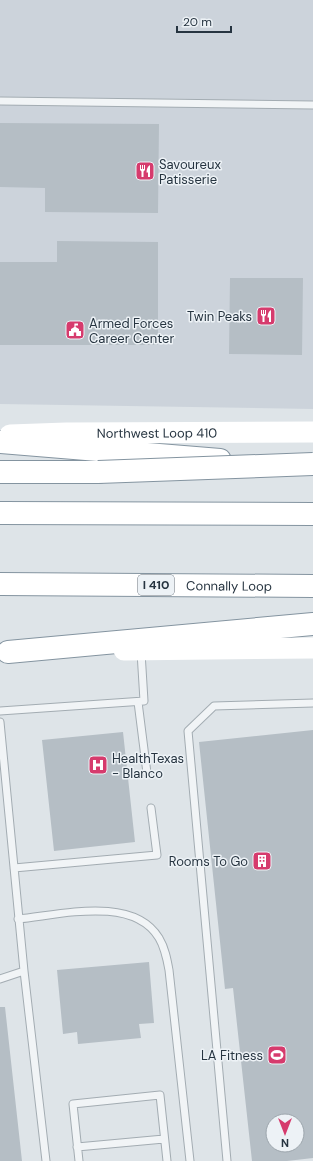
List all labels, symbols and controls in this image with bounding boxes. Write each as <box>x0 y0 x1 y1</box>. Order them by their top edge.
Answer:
scale bar <box>177 8 231 34</box>
text: 20 m <box>183 14 212 30</box>
place label: Savoureux Patisserie <box>159 156 221 188</box>
restaurant icon: Savoureux Patisserie <box>134 160 156 182</box>
restaurant icon: Twin Peaks <box>255 305 277 327</box>
place label: Twin Peaks <box>187 308 252 325</box>
place label: Armed Forces Career Center <box>89 315 174 347</box>
public building icon: Armed Forces Career Center <box>64 319 86 341</box>
street label: Northwest Loop 410 <box>97 424 217 442</box>
road number: I 410 <box>138 575 174 595</box>
street label: Connally Loop <box>186 577 272 595</box>
place label: HealthTexas - Blanco <box>112 750 184 782</box>
hospital icon: HealthTexas - Blanco <box>87 754 109 776</box>
building icon: Rooms To Go <box>251 850 273 872</box>
place label: Rooms To Go <box>169 853 248 870</box>
sports icon: LA Fitness <box>266 1044 288 1066</box>
place label: LA Fitness <box>201 1047 263 1064</box>
north arrow <box>265 1113 305 1153</box>
text: N <box>281 1136 289 1150</box>

